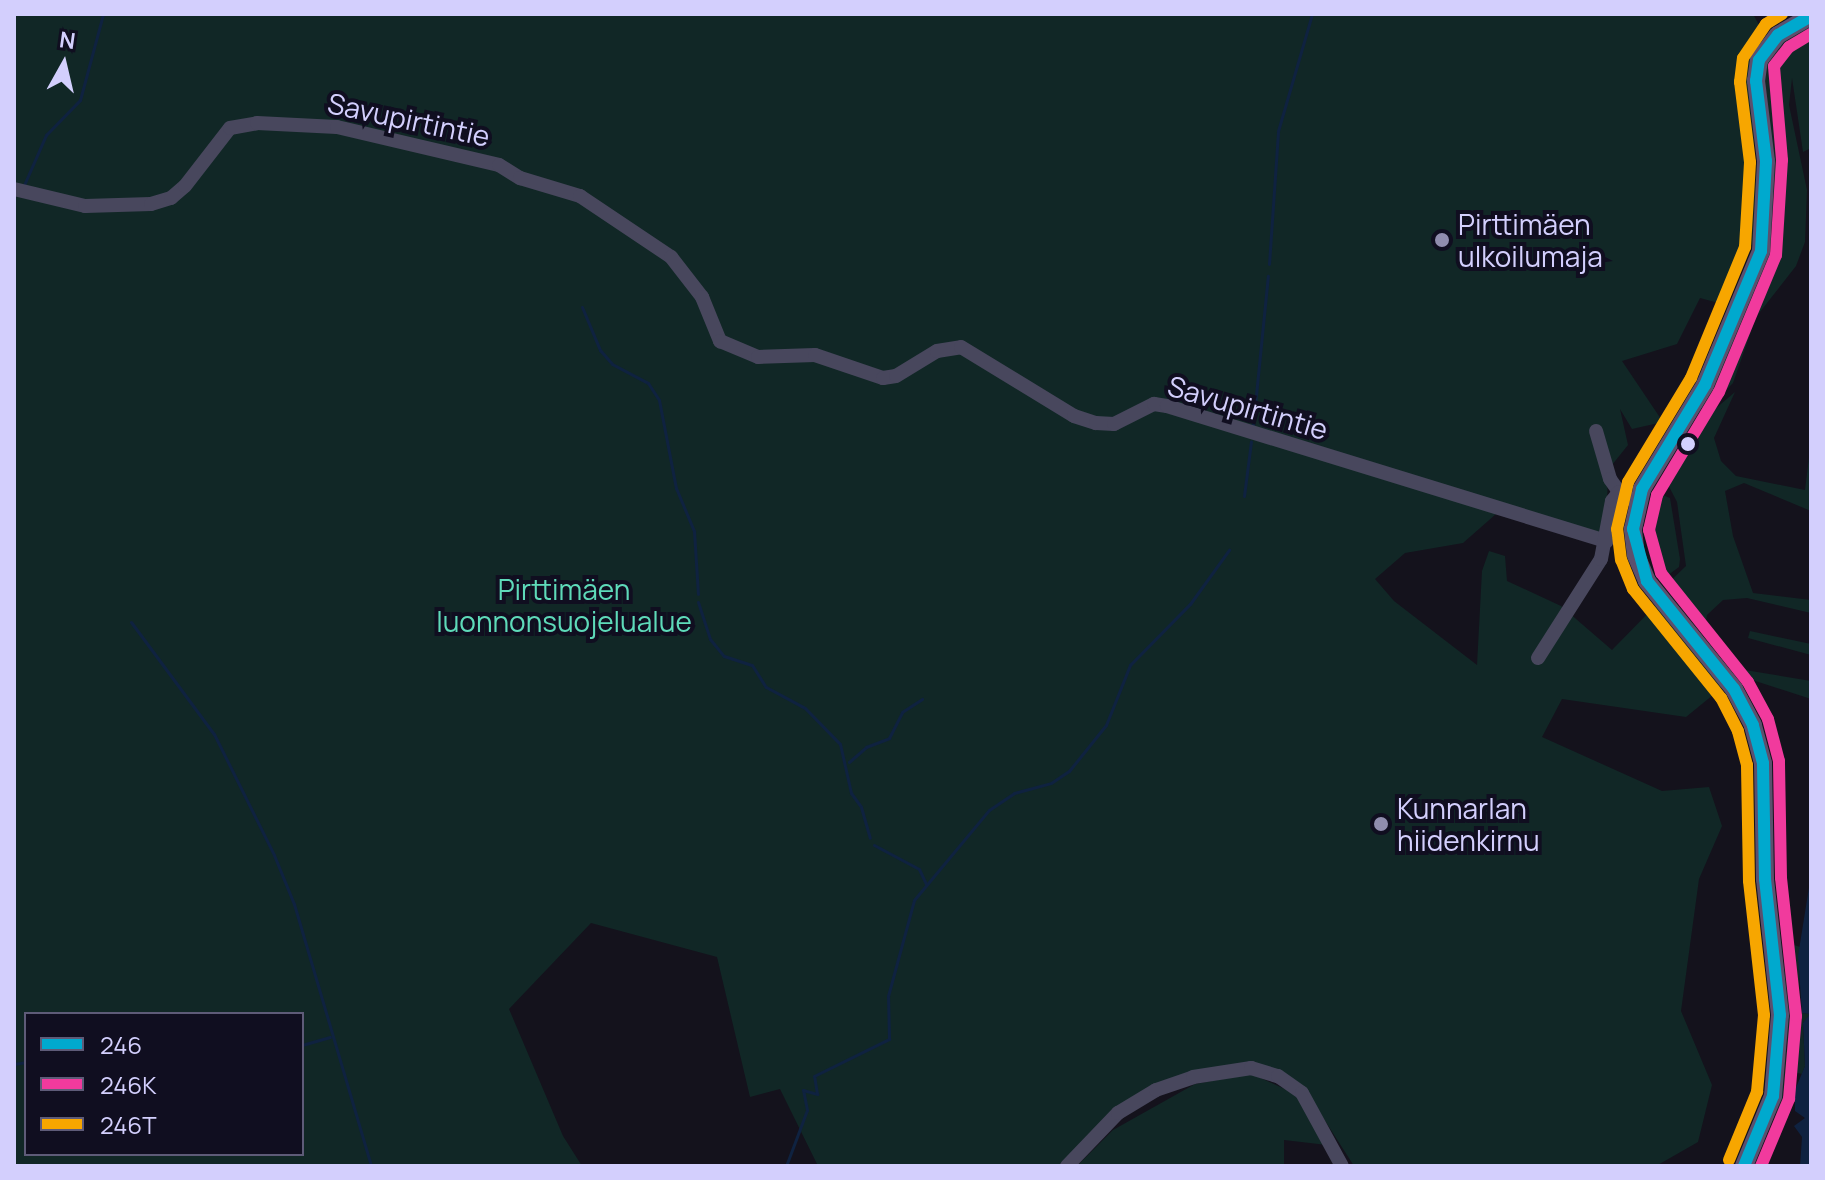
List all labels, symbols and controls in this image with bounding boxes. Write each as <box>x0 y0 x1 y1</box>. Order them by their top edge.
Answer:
north arrow <box>24 24 104 104</box>
text: N <box>57 24 77 56</box>
street label: Savupirtintie <box>325 85 493 153</box>
place label: Pirttimäen ulkoilumaja <box>1458 207 1603 273</box>
marker: Pirttimäen ulkoilumaja <box>1433 231 1451 249</box>
street label: Savupirtintie <box>1164 368 1332 446</box>
unlabelled marker <box>1680 436 1696 452</box>
park label: Pirttimäen luonnonsuojelualue <box>436 572 692 638</box>
place label: Kunnarlan hiidenkirnu <box>1397 791 1540 857</box>
marker: Kunnarlan hiidenkirnu <box>1372 815 1390 833</box>
legend <box>24 1012 304 1156</box>
text: 246 <box>100 1028 142 1061</box>
text: 246K <box>100 1068 157 1101</box>
text: 246T <box>100 1108 157 1141</box>

